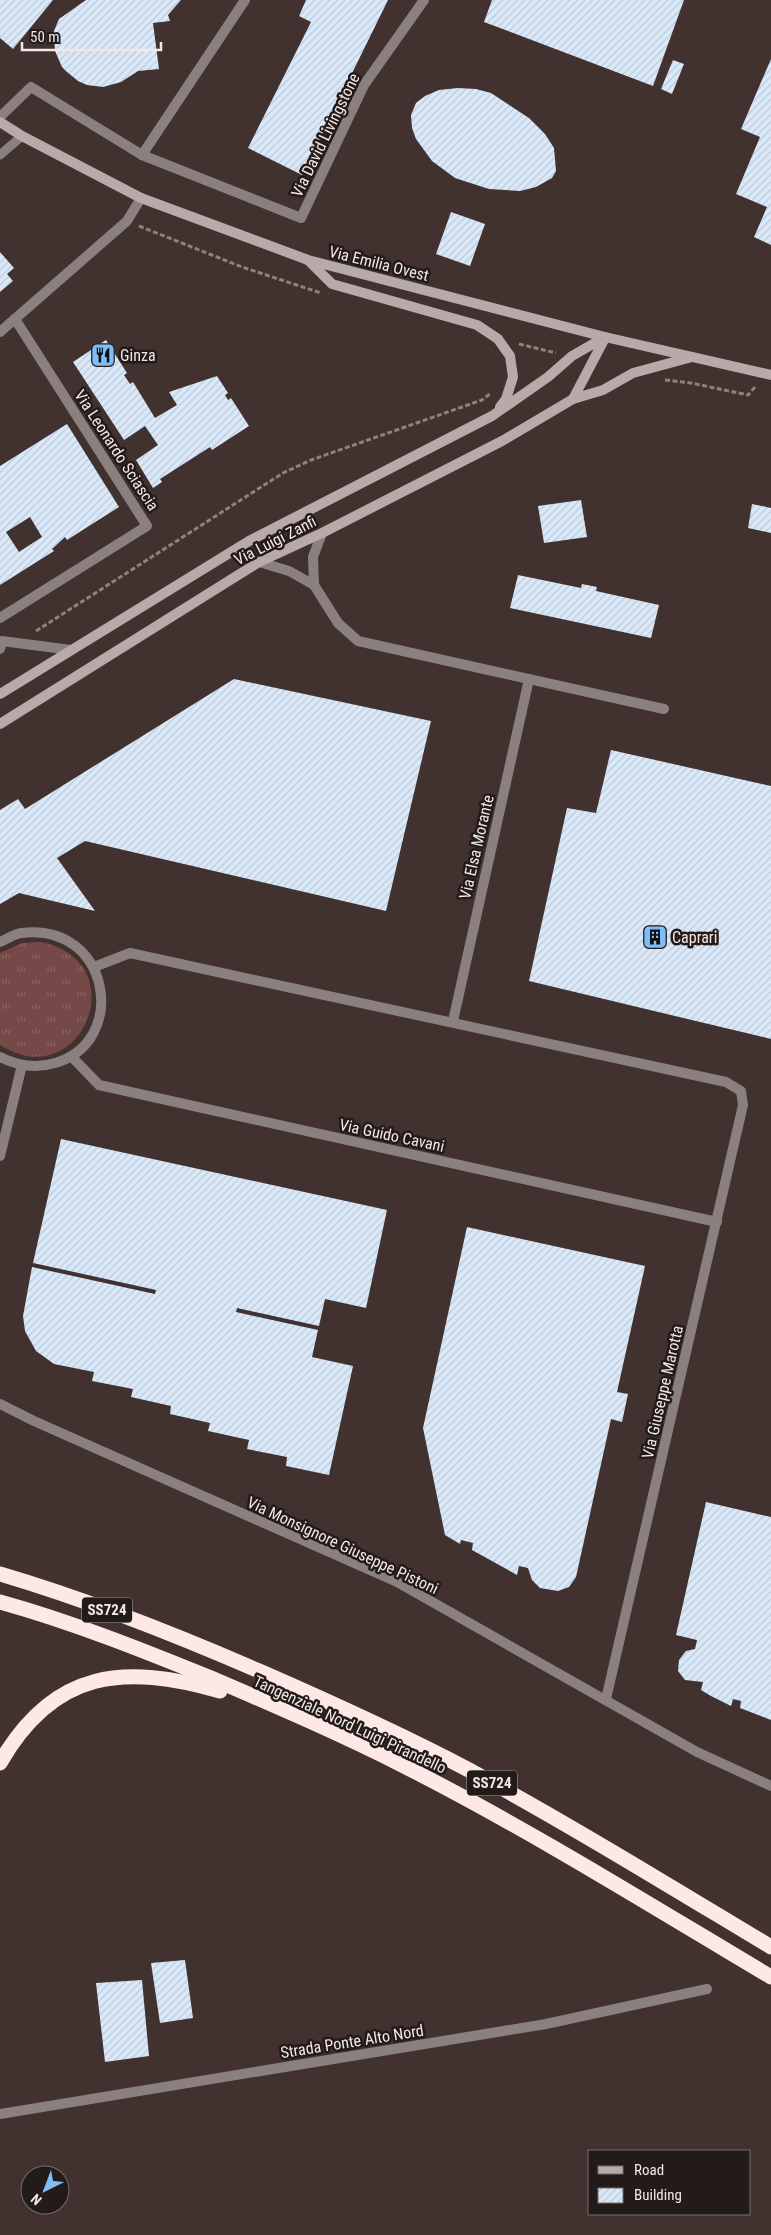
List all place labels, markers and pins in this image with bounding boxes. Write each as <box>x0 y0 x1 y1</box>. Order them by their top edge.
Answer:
restaurant icon: Ginza <box>90 342 116 368</box>
place label: Ginza <box>120 346 156 365</box>
building icon: Caprari <box>642 924 668 950</box>
place label: Caprari <box>672 928 717 947</box>

